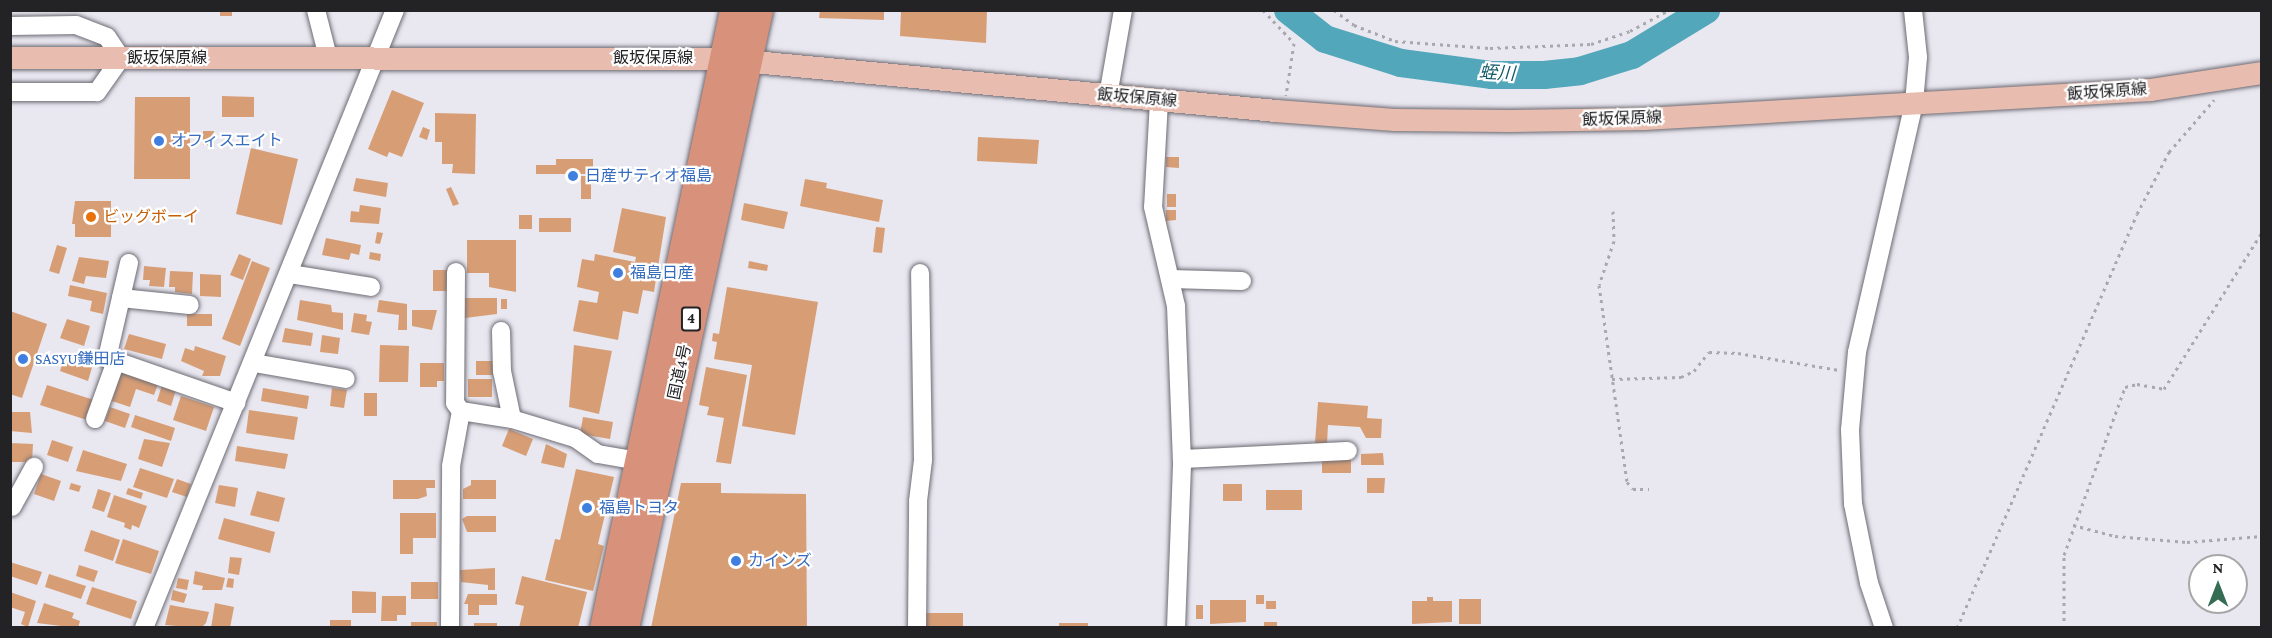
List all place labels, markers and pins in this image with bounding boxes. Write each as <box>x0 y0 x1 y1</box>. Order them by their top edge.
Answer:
place label: オフィスエイト <box>171 131 283 151</box>
marker: オフィスエイト <box>152 134 166 148</box>
place label: 日産サティオ福島 <box>585 166 713 186</box>
marker: 日産サティオ福島 <box>566 169 580 183</box>
place label: ビッグボーイ <box>103 207 199 227</box>
marker: ビッグボーイ <box>84 210 98 224</box>
place label: 福島日産 <box>630 263 694 283</box>
marker: 福島日産 <box>611 266 625 280</box>
place label: SASYU鎌田店 <box>35 349 125 369</box>
marker: SASYU鎌田店 <box>16 352 30 366</box>
place label: 福島トヨタ <box>599 498 679 518</box>
marker: 福島トヨタ <box>580 501 594 515</box>
place label: カインズ <box>748 551 812 571</box>
marker: カインズ <box>729 554 743 568</box>

